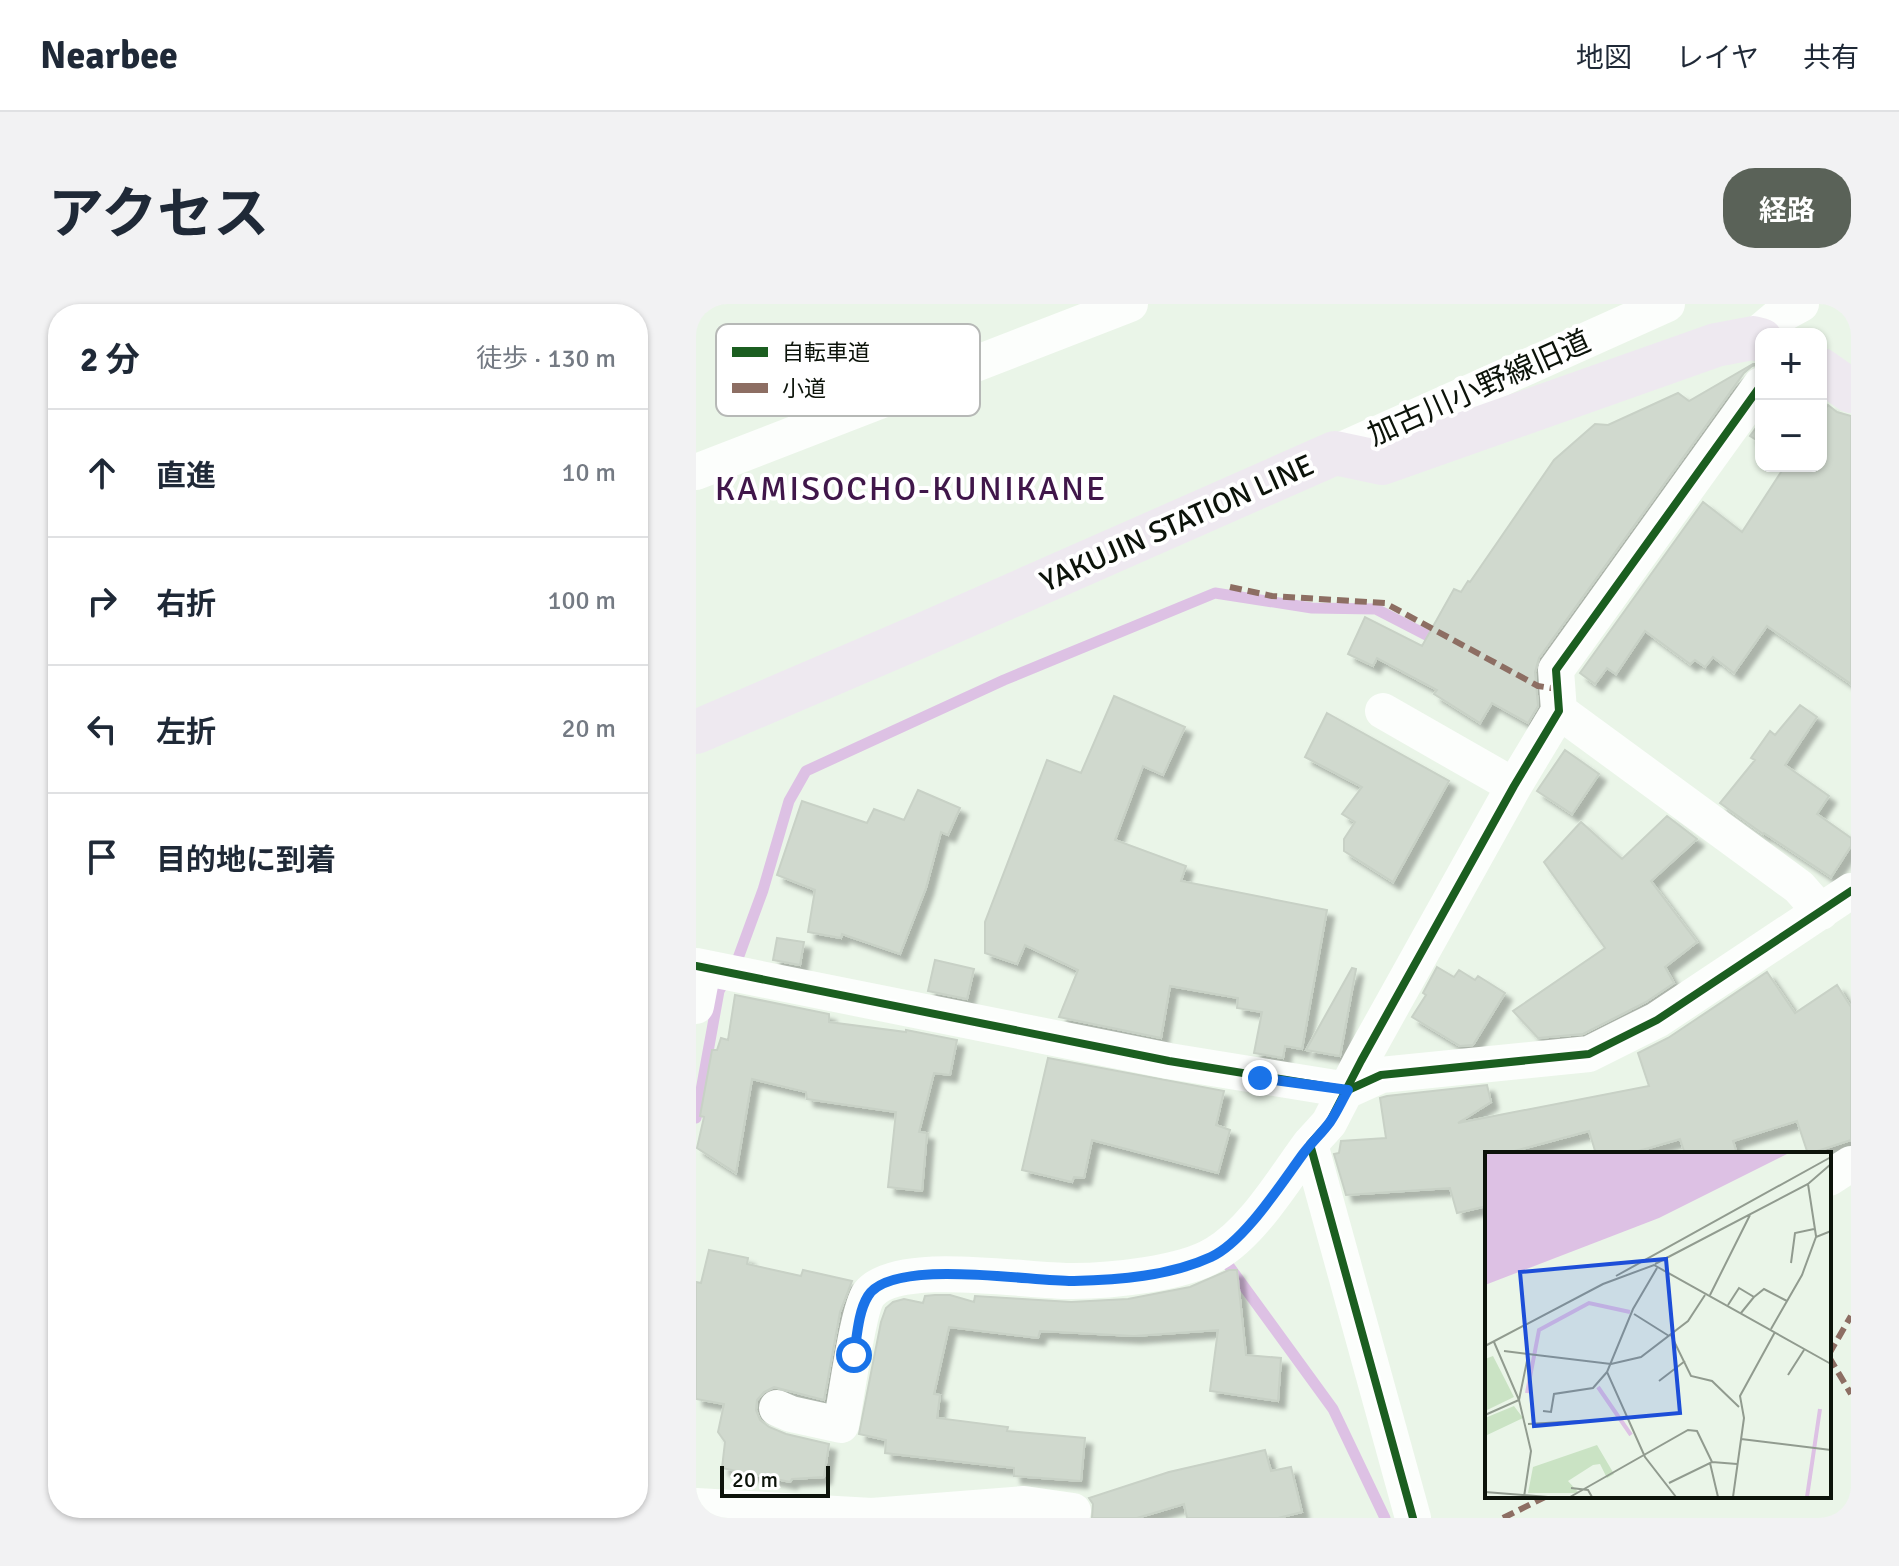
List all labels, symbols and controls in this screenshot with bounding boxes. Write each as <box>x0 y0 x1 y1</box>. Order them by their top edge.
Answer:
text: Nearbee <box>40 32 178 79</box>
text: 地図 <box>1576 41 1632 75</box>
text: レイヤ <box>1676 41 1759 75</box>
text: 共有 <box>1803 41 1859 75</box>
button: 経路 <box>1723 168 1851 248</box>
text: アクセス <box>48 180 269 249</box>
street label: 加古川小野線旧道 <box>1362 323 1596 454</box>
legend <box>716 324 980 416</box>
map controls <box>1755 328 1827 472</box>
button: + <box>1755 328 1827 400</box>
text: 2 分 <box>80 339 140 381</box>
text: 自転車道 <box>782 339 870 366</box>
text: 徒歩 · 130 m <box>476 343 616 375</box>
text: 小道 <box>782 375 826 402</box>
button: − <box>1755 400 1827 472</box>
street label: YAKUJIN STATION LINE <box>1035 446 1320 600</box>
icon: ahead <box>80 451 124 495</box>
text: 10 m <box>561 457 616 489</box>
text: 直進 <box>156 458 216 495</box>
district label: KAMISOCHO-KUNIKANE <box>715 468 1107 510</box>
icon: right <box>80 579 124 623</box>
text: 100 m <box>547 585 616 617</box>
text: 右折 <box>156 586 216 623</box>
icon: left <box>80 707 124 751</box>
text: 20 m <box>561 713 616 745</box>
text: 左折 <box>156 714 216 751</box>
icon: arrive <box>80 835 124 879</box>
text: 目的地に到着 <box>156 842 336 879</box>
route end <box>1242 1060 1278 1096</box>
inset map <box>1485 1152 1831 1498</box>
route start <box>836 1337 872 1373</box>
scale bar <box>720 1462 830 1498</box>
text: 20 m <box>732 1466 778 1493</box>

